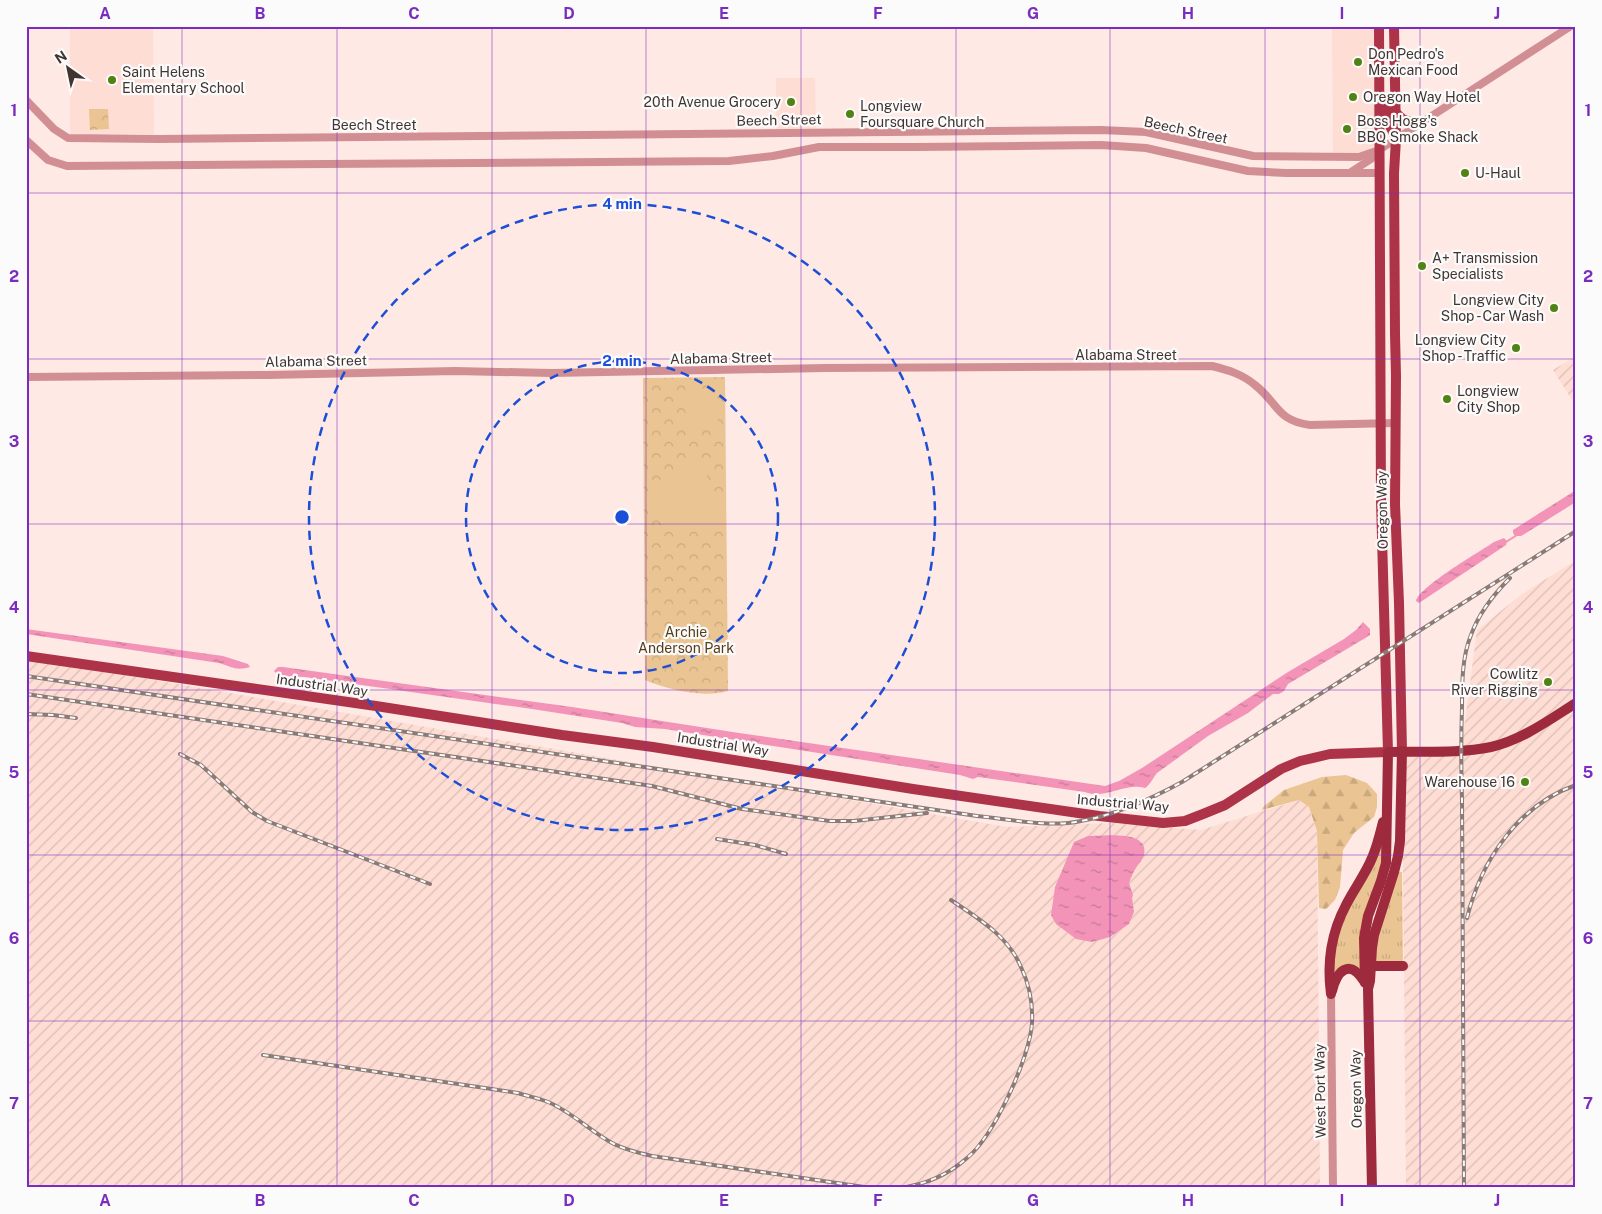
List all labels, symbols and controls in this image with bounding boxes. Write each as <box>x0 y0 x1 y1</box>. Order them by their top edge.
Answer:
text: A <box>99 4 111 23</box>
text: B <box>255 4 266 23</box>
text: C <box>408 4 420 23</box>
text: D <box>563 4 575 23</box>
text: E <box>719 4 729 23</box>
text: F <box>873 4 883 23</box>
text: G <box>1027 4 1039 23</box>
text: H <box>1182 4 1194 23</box>
text: I <box>1340 4 1344 23</box>
text: J <box>1494 4 1500 23</box>
north arrow <box>42 42 92 92</box>
place label: Don Pedro's Mexican Food <box>1368 46 1458 78</box>
text: N <box>52 47 70 67</box>
marker: Don Pedro's Mexican Food <box>1352 56 1364 68</box>
place label: Saint Helens Elementary School <box>122 64 245 96</box>
marker: Saint Helens Elementary School <box>106 74 118 86</box>
place label: Oregon Way Hotel <box>1363 89 1481 105</box>
marker: Oregon Way Hotel <box>1347 91 1359 103</box>
place label: 20th Avenue Grocery <box>644 94 781 110</box>
marker: 20th Avenue Grocery <box>785 96 797 108</box>
place label: Longview Foursquare Church <box>860 98 984 130</box>
text: 1 <box>11 101 17 120</box>
text: 1 <box>1585 101 1591 120</box>
marker: Longview Foursquare Church <box>844 108 856 120</box>
street label: Beech Street <box>736 111 822 129</box>
street label: Beech Street <box>1143 113 1229 147</box>
place label: Boss Hogg's BBQ Smoke Shack <box>1357 113 1479 145</box>
street label: Beech Street <box>331 117 417 133</box>
marker: Boss Hogg's BBQ Smoke Shack <box>1341 123 1353 135</box>
place label: U-Haul <box>1475 165 1521 181</box>
marker: U-Haul <box>1459 167 1471 179</box>
text: 4 min <box>602 195 642 212</box>
place label: A+ Transmission Specialists <box>1432 250 1538 282</box>
marker: A+ Transmission Specialists <box>1416 260 1428 272</box>
text: 2 <box>9 267 19 286</box>
text: 2 <box>1583 267 1593 286</box>
place label: Longview City Shop - Car Wash <box>1441 292 1545 324</box>
marker: Longview City Shop - Car Wash <box>1548 302 1560 314</box>
place label: Longview City Shop - Traffic <box>1415 332 1507 364</box>
marker: Longview City Shop - Traffic <box>1510 342 1522 354</box>
street label: Alabama Street <box>1075 347 1177 363</box>
street label: Alabama Street <box>670 349 772 367</box>
street label: Alabama Street <box>265 352 367 370</box>
text: 2 min <box>602 352 642 369</box>
place label: Longview City Shop <box>1457 383 1520 415</box>
marker: Longview City Shop <box>1441 393 1453 405</box>
text: 3 <box>9 432 19 451</box>
text: 3 <box>1583 432 1593 451</box>
street label: Oregon Way <box>1373 470 1391 549</box>
centre of rings <box>613 508 631 526</box>
text: 4 <box>9 598 20 617</box>
text: 4 <box>1583 598 1594 617</box>
park label: Archie Anderson Park <box>638 624 734 656</box>
place label: Cowlitz River Rigging <box>1451 666 1538 698</box>
street label: Industrial Way <box>275 671 369 699</box>
marker: Cowlitz River Rigging <box>1542 676 1554 688</box>
street label: Industrial Way <box>676 729 770 759</box>
text: 5 <box>9 763 20 782</box>
text: 5 <box>1583 763 1594 782</box>
place label: Warehouse 16 <box>1424 774 1515 790</box>
marker: Warehouse 16 <box>1519 776 1531 788</box>
street label: Industrial Way <box>1076 791 1170 815</box>
text: 6 <box>9 929 19 948</box>
text: 6 <box>1583 929 1593 948</box>
street label: West Port Way <box>1311 1043 1329 1138</box>
street label: Oregon Way <box>1347 1049 1365 1128</box>
text: 7 <box>9 1094 19 1113</box>
text: 7 <box>1583 1094 1593 1113</box>
text: A <box>99 1191 111 1210</box>
text: B <box>255 1191 266 1210</box>
text: C <box>408 1191 420 1210</box>
text: D <box>563 1191 575 1210</box>
text: E <box>719 1191 729 1210</box>
text: F <box>873 1191 883 1210</box>
text: G <box>1027 1191 1039 1210</box>
text: H <box>1182 1191 1194 1210</box>
text: I <box>1340 1191 1344 1210</box>
text: J <box>1494 1191 1500 1210</box>

